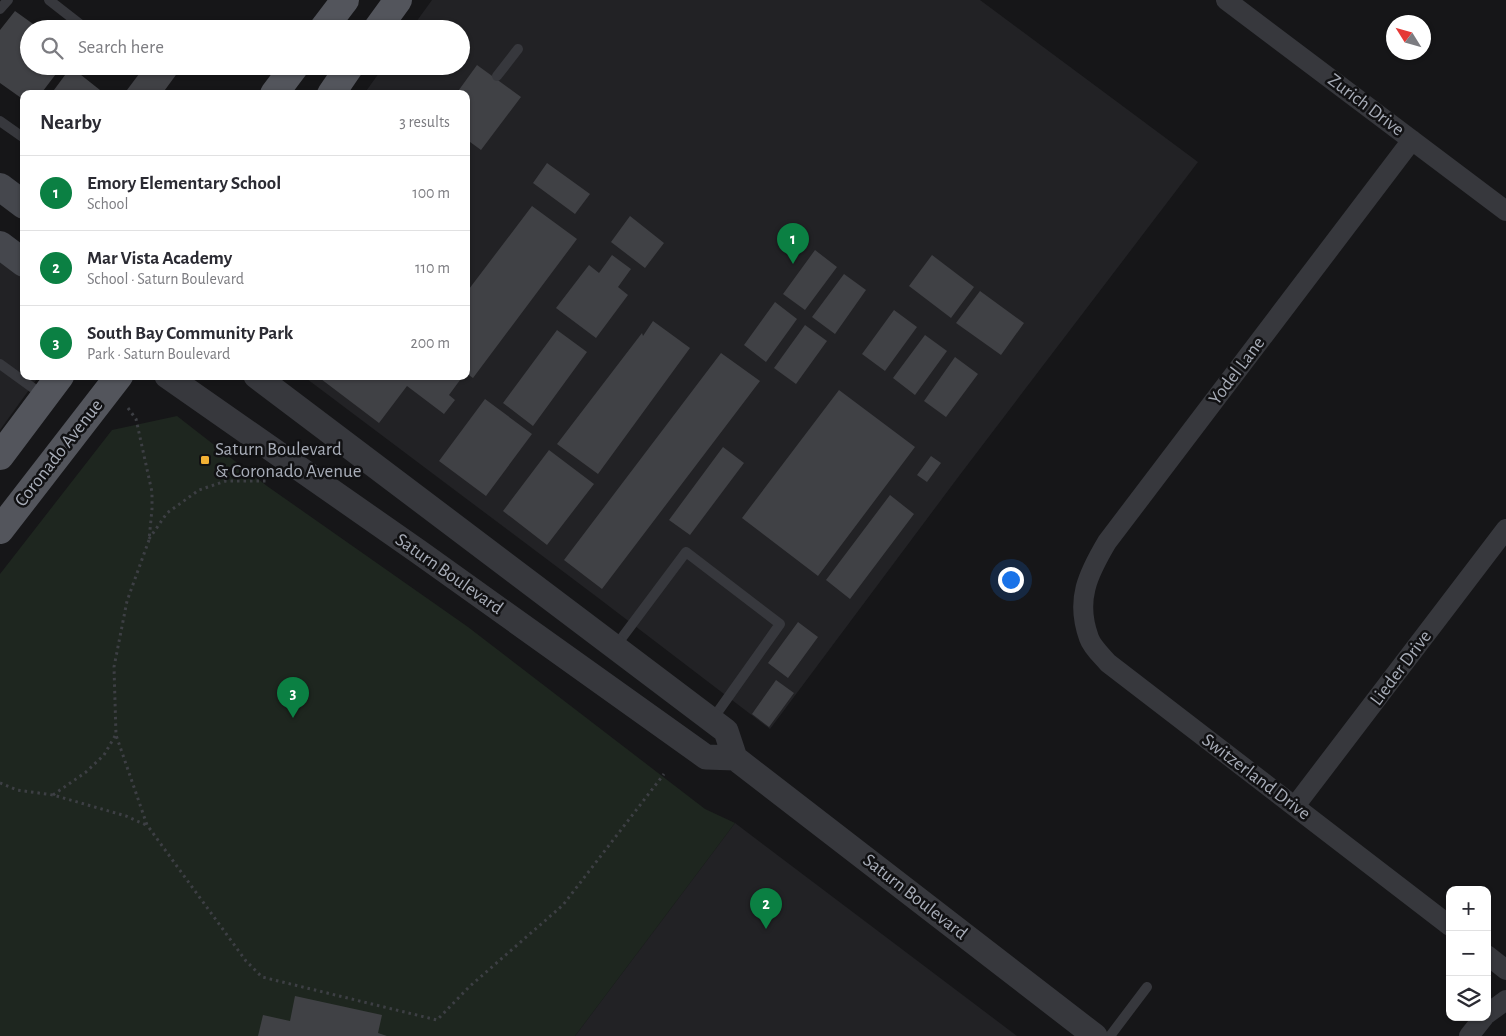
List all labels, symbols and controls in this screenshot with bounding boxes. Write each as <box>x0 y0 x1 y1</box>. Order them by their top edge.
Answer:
north arrow <box>1386 15 1431 60</box>
search box <box>20 20 470 75</box>
icon: search <box>38 34 66 62</box>
text: Search here <box>78 38 164 57</box>
street label: Zurich Drive <box>1324 70 1408 140</box>
text: Nearby <box>40 112 101 133</box>
text: 3 results <box>399 114 450 130</box>
text: Emory Elementary School <box>87 174 281 193</box>
text: 1 <box>53 185 59 201</box>
text: 100 m <box>412 185 450 201</box>
text: School <box>87 196 128 212</box>
pin: 1 <box>777 223 809 264</box>
text: Mar Vista Academy <box>87 249 232 268</box>
text: 2 <box>52 260 60 276</box>
text: 110 m <box>415 260 450 276</box>
text: School · Saturn Boulevard <box>87 271 244 287</box>
text: South Bay Community Park <box>87 324 293 343</box>
street label: Yodel Lane <box>1205 333 1269 409</box>
text: 3 <box>53 335 59 351</box>
text: 200 m <box>410 335 450 351</box>
text: Park · Saturn Boulevard <box>87 346 230 362</box>
street label: Coronado Avenue <box>11 396 107 510</box>
place label: Saturn Boulevard & Coronado Avenue <box>215 440 361 481</box>
marker: Saturn Boulevard & Coronado Avenue <box>199 454 211 466</box>
street label: Saturn Boulevard <box>392 530 506 618</box>
your location <box>998 567 1024 593</box>
street label: Lieder Drive <box>1367 627 1435 709</box>
pin: 3 <box>277 677 309 718</box>
street label: Switzerland Drive <box>1198 730 1314 824</box>
street label: Saturn Boulevard <box>859 850 971 944</box>
map controls <box>1446 886 1491 1021</box>
button: + <box>1446 886 1491 931</box>
pin: 2 <box>750 888 782 929</box>
button: − <box>1446 931 1491 976</box>
button: layers <box>1446 976 1491 1021</box>

